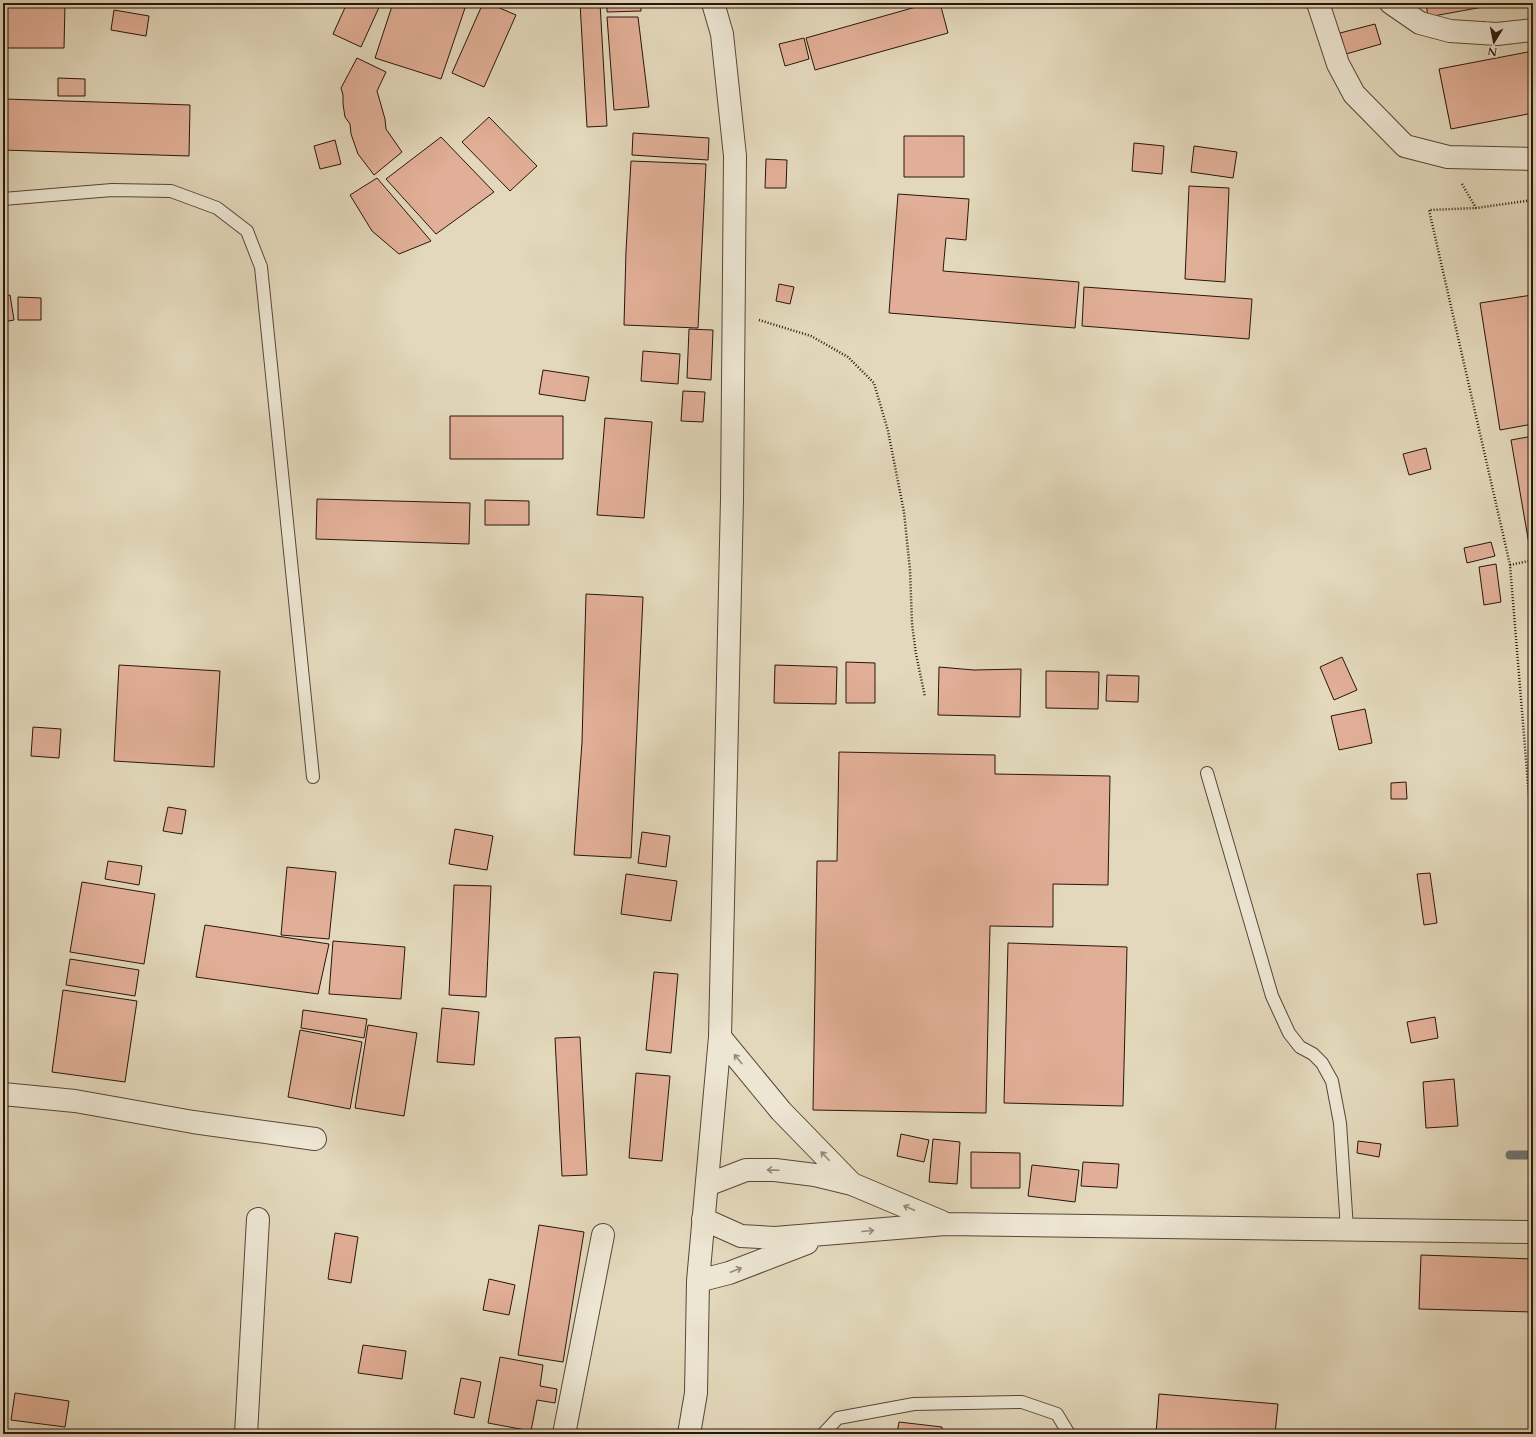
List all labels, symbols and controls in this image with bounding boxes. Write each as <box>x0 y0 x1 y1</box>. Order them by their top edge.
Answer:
north arrow <box>1474 22 1514 62</box>
text: N <box>1486 43 1498 60</box>
one-way arrow <box>734 1054 743 1065</box>
one-way arrow <box>820 1151 830 1161</box>
one-way arrow <box>766 1166 779 1174</box>
one-way arrow <box>904 1204 916 1212</box>
one-way arrow <box>861 1227 874 1234</box>
one-way arrow <box>729 1266 741 1274</box>

